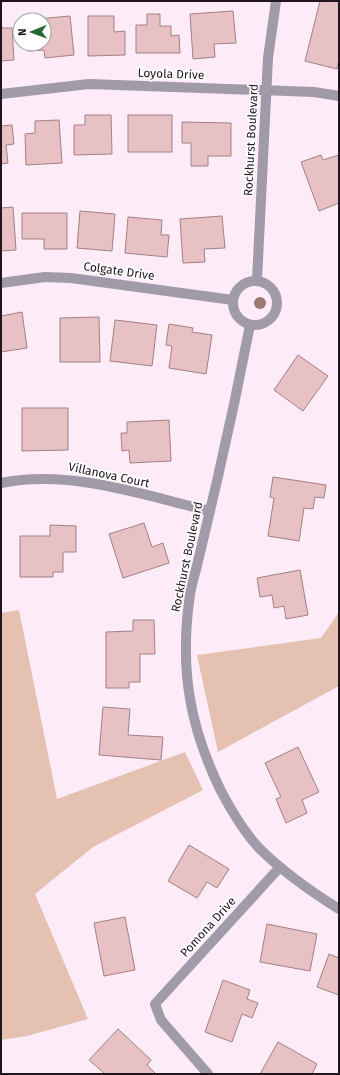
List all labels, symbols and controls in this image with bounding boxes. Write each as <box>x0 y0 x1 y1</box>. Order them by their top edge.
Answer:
north arrow <box>12 12 52 52</box>
text: N <box>16 28 29 36</box>
street label: Loyola Drive <box>137 66 205 82</box>
street label: Rockhurst Boulevard <box>241 83 261 197</box>
street label: Colgate Drive <box>83 259 155 283</box>
street label: Villanova Court <box>67 460 151 491</box>
street label: Rockhurst Boulevard <box>168 501 206 613</box>
street label: Pomona Drive <box>177 894 239 960</box>

